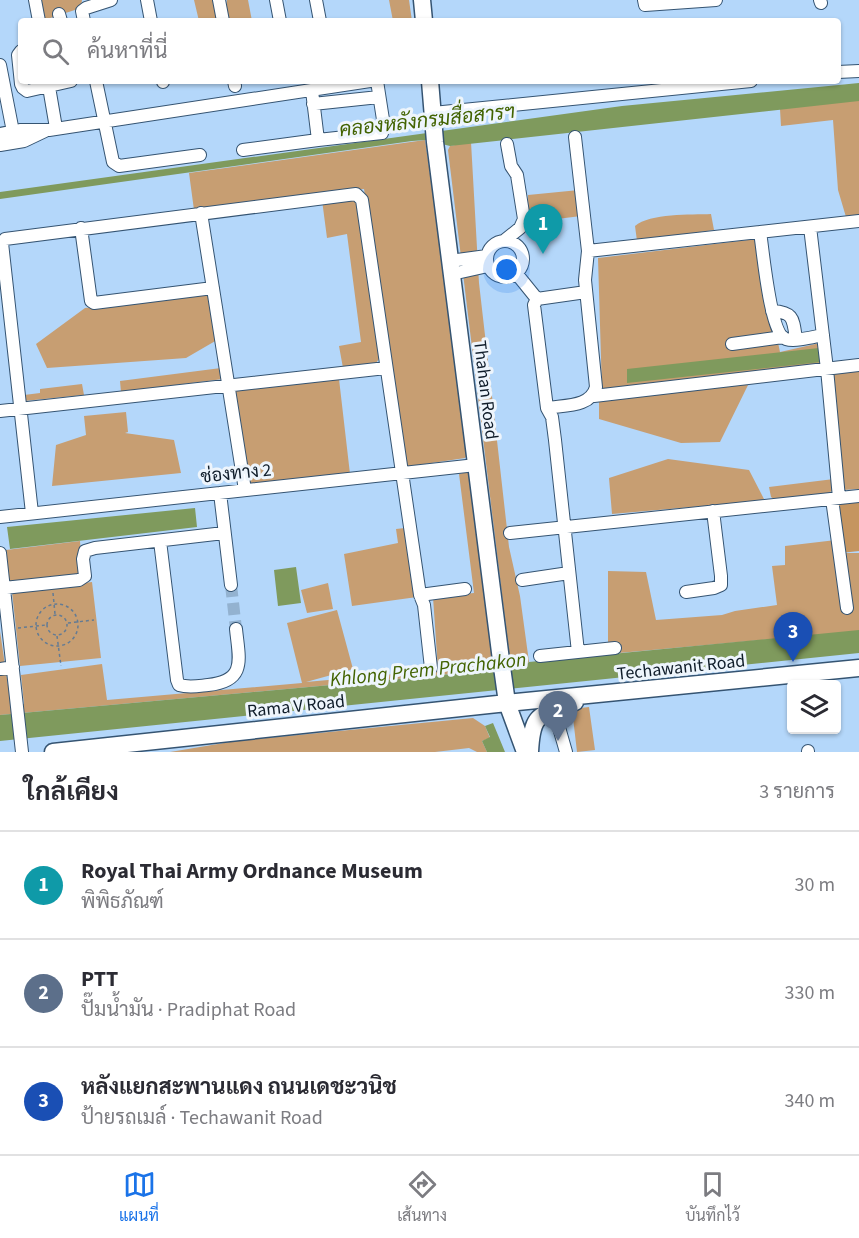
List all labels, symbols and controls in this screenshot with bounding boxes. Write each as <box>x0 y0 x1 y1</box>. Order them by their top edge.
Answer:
search box <box>18 18 841 84</box>
icon: search <box>39 35 72 68</box>
text: ค้นหาที่นี่ <box>87 35 167 67</box>
water label: คลองหลังกรมสื่อสารฯ <box>337 94 516 144</box>
pin: 1 <box>524 204 562 254</box>
your location <box>492 255 521 284</box>
street label: Thahan Road <box>467 339 504 441</box>
street label: ช่องทาง 2 <box>199 457 273 490</box>
pin: 3 <box>774 612 812 662</box>
water label: Khlong Prem Prachakon <box>329 646 528 694</box>
street label: Techawanit Road <box>616 648 746 687</box>
map controls <box>787 680 841 734</box>
button: layers <box>787 680 841 734</box>
street label: Rama V Road <box>246 689 346 724</box>
pin: 2 <box>538 692 578 741</box>
text: ใกล้เคียง <box>24 773 119 810</box>
text: 3 รายการ <box>759 778 835 806</box>
text: Royal Thai Army Ordnance Museum <box>81 855 423 887</box>
text: 1 <box>38 871 49 899</box>
text: 30 m <box>795 871 835 899</box>
text: พิพิธภัณฑ์ <box>81 888 164 916</box>
text: PTT <box>81 963 118 995</box>
text: 2 <box>38 979 49 1007</box>
text: 330 m <box>785 979 835 1007</box>
text: ปั๊มน้ำมัน · Pradiphat Road <box>81 996 296 1024</box>
text: หลังแยกสะพานแดง ถนนเดชะวนิช <box>81 1071 397 1103</box>
text: 3 <box>38 1087 49 1115</box>
text: 340 m <box>785 1087 835 1115</box>
text: ป้ายรถเมล์ · Techawanit Road <box>81 1104 323 1132</box>
tab: แผนที่ <box>119 1168 159 1227</box>
tab: เส้นทาง <box>397 1168 447 1227</box>
tab: บันทึกไว้ <box>685 1168 740 1227</box>

